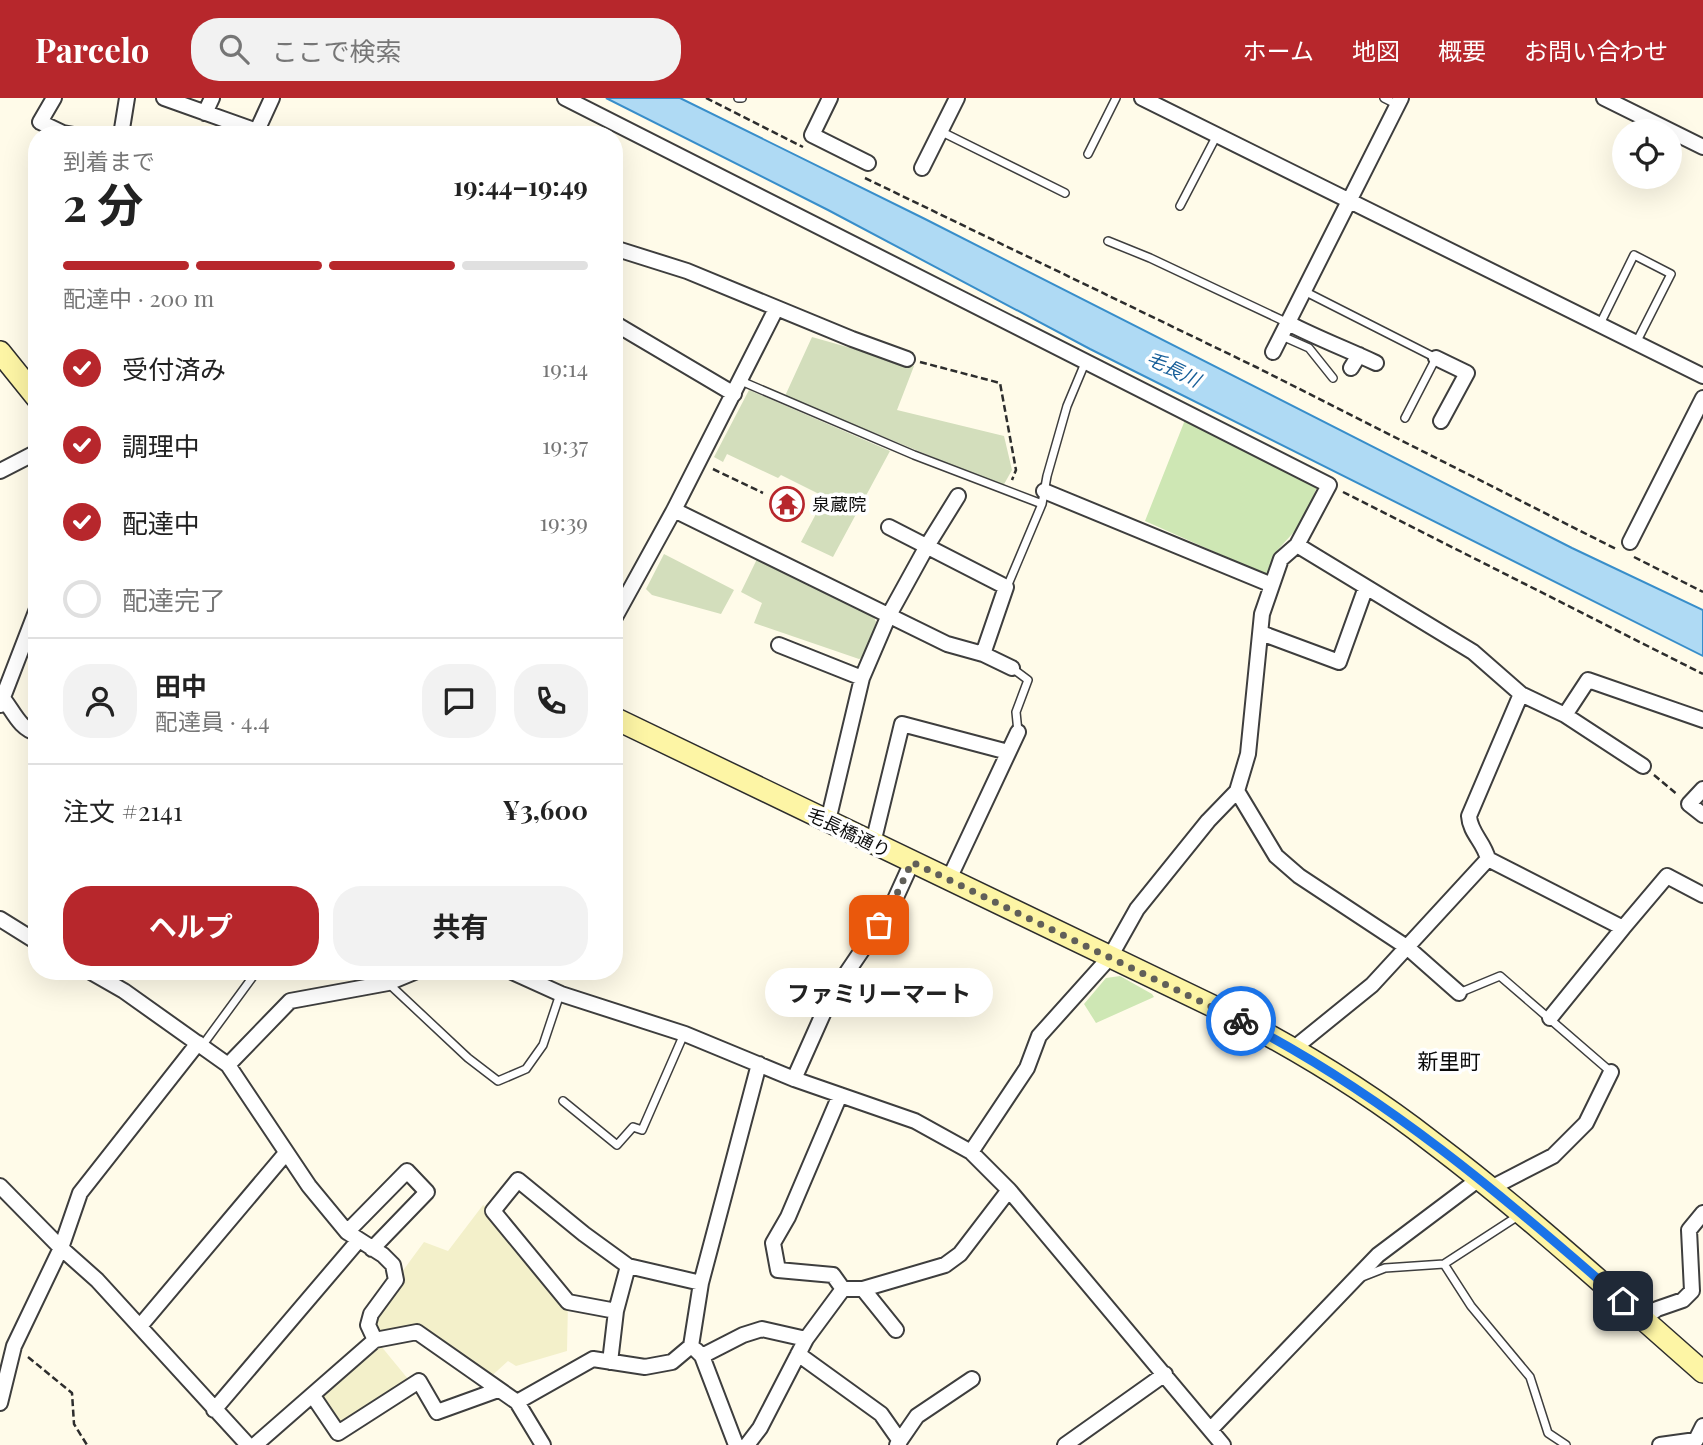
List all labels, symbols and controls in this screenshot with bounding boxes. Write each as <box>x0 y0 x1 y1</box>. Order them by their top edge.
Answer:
search box <box>191 18 681 81</box>
text: Parcelo <box>35 27 149 71</box>
icon: search <box>215 30 253 68</box>
text: ここで検索 <box>271 33 401 68</box>
text: ホーム <box>1243 34 1314 66</box>
text: 地図 <box>1352 34 1400 66</box>
text: 概要 <box>1438 34 1486 66</box>
text: お問い合わせ <box>1524 34 1668 66</box>
map controls <box>1612 119 1682 189</box>
button: locate <box>1612 119 1682 189</box>
text: 到着まで <box>63 145 155 176</box>
text: 19:44–19:49 <box>453 168 588 203</box>
text: 2 分 <box>63 172 143 234</box>
text: 配達中 · 200 m <box>63 282 214 313</box>
water label: 毛長川 <box>1143 344 1207 393</box>
icon: check <box>63 349 101 387</box>
text: 受付済み <box>122 351 226 386</box>
text: 19:14 <box>542 352 588 383</box>
icon: check <box>63 426 101 464</box>
text: 調理中 <box>122 428 200 463</box>
text: 19:37 <box>542 429 588 460</box>
temple icon: 泉蔵院 <box>768 485 806 523</box>
place label: 泉蔵院 <box>812 492 866 516</box>
icon: check <box>63 503 101 541</box>
text: 配達中 <box>122 505 200 540</box>
text: 19:39 <box>540 506 588 537</box>
text: 配達完了 <box>122 582 226 617</box>
button: person <box>63 664 137 738</box>
button: chat <box>422 664 496 738</box>
button: phone <box>514 664 588 738</box>
text: 田中 <box>155 668 207 703</box>
text: 配達員 · 4.4 <box>155 705 270 736</box>
text: ¥3,600 <box>503 792 588 827</box>
text: 注文 #2141 <box>63 793 183 828</box>
street label: 毛長橋通り <box>803 801 895 863</box>
button: ヘルプ <box>63 886 319 966</box>
button: 共有 <box>333 886 588 966</box>
pin <box>849 895 909 955</box>
icon: bag <box>860 906 898 944</box>
callout: ファミリーマート <box>765 967 993 1016</box>
text: ファミリーマート <box>787 977 971 1008</box>
courier <box>1206 986 1276 1056</box>
icon: bike <box>1222 1002 1260 1040</box>
district label: 新里町 <box>1418 1046 1481 1074</box>
pin <box>1593 1271 1653 1331</box>
icon: home <box>1604 1282 1642 1320</box>

